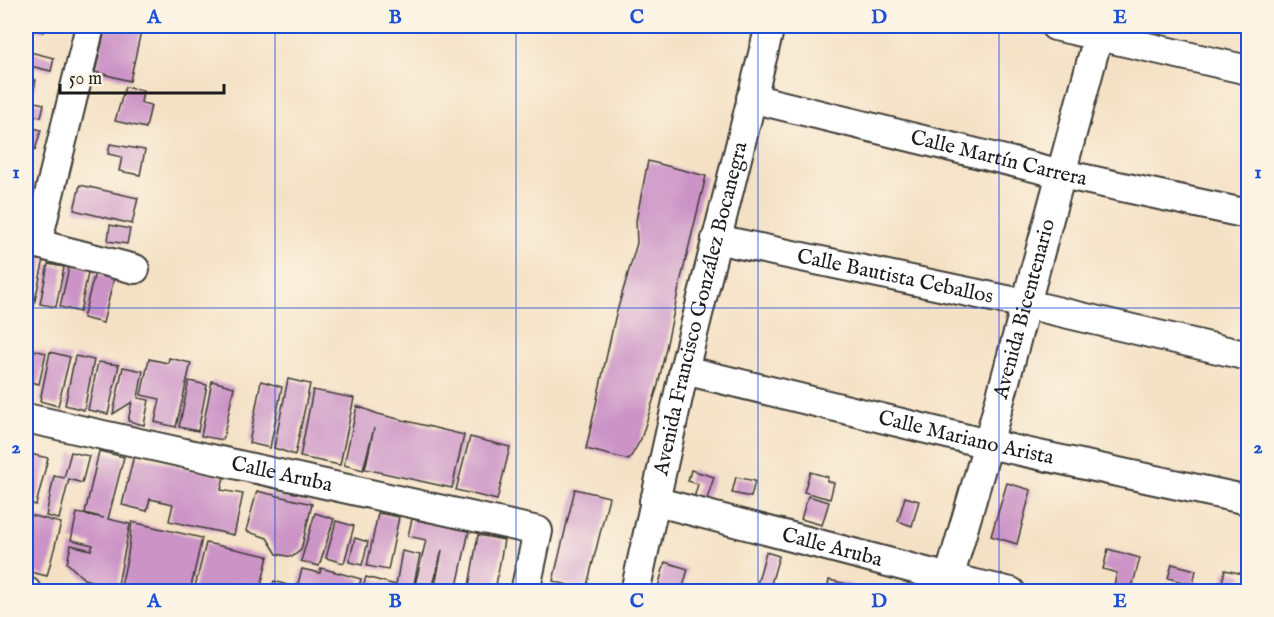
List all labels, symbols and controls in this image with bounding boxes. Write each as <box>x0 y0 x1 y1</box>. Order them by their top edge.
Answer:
text: A <box>146 5 162 30</box>
text: B <box>388 5 402 30</box>
text: C <box>630 5 644 30</box>
text: D <box>871 5 887 30</box>
text: E <box>1113 5 1127 30</box>
scale bar <box>60 57 224 95</box>
text: 50 m <box>69 68 102 91</box>
street label: Calle Martín Carrera <box>908 124 1090 193</box>
street label: Avenida Francisco González Bocanegra <box>647 138 754 479</box>
text: 1 <box>12 160 20 185</box>
text: 1 <box>1254 160 1262 185</box>
street label: Avenida Bicentenario <box>987 216 1062 403</box>
street label: Calle Bautista Ceballos <box>795 243 996 310</box>
street label: Calle Mariano Arista <box>875 404 1057 471</box>
text: 2 <box>11 435 21 460</box>
text: 2 <box>1253 435 1263 460</box>
street label: Calle Aruba <box>229 450 336 499</box>
street label: Calle Aruba <box>779 521 886 574</box>
text: A <box>146 589 162 614</box>
text: B <box>388 589 402 614</box>
text: C <box>630 589 644 614</box>
text: D <box>871 589 887 614</box>
text: E <box>1113 589 1127 614</box>

